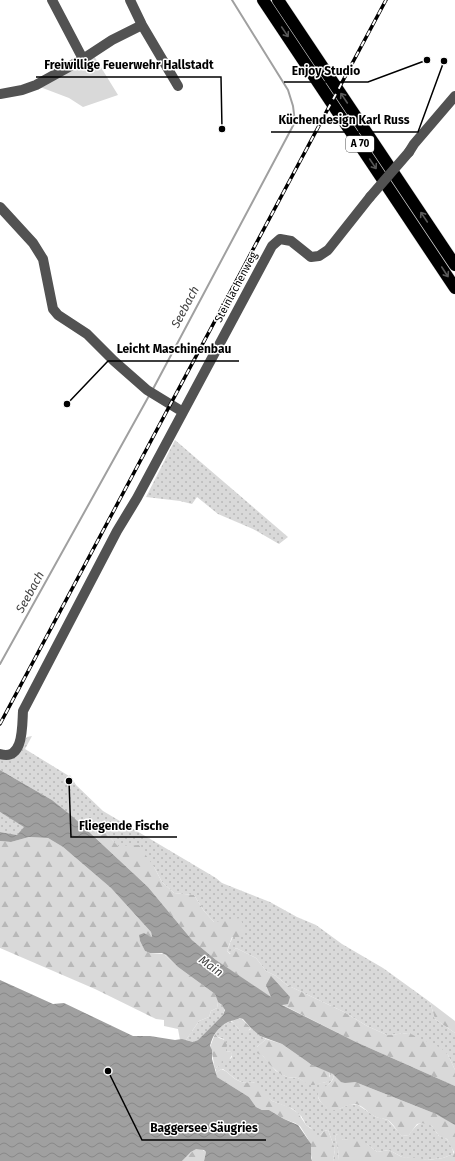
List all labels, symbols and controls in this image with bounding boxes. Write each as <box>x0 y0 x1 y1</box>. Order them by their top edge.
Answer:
one-way arrow <box>281 27 289 38</box>
callout: Freiwillige Feuerwehr Hallstadt <box>36 53 221 77</box>
text: Freiwillige Feuerwehr Hallstadt <box>44 58 214 72</box>
callout: Enjoy Studio <box>284 58 368 82</box>
text: Enjoy Studio <box>292 64 360 78</box>
one-way arrow <box>339 92 347 104</box>
callout: Küchendesign Karl Russ <box>271 108 418 132</box>
text: Küchendesign Karl Russ <box>279 113 410 127</box>
road number: A 70 <box>346 136 374 152</box>
one-way arrow <box>369 158 377 169</box>
one-way arrow <box>420 212 428 223</box>
street label: Steinlachenweg <box>212 249 260 325</box>
one-way arrow <box>441 266 449 278</box>
water label: Seebach <box>168 284 202 331</box>
callout: Leicht Maschinenbau <box>108 337 239 361</box>
text: Leicht Maschinenbau <box>117 342 231 356</box>
water label: Seebach <box>12 569 47 616</box>
callout: Fliegende Fische <box>71 813 177 837</box>
text: Fliegende Fische <box>79 819 169 833</box>
water label: Main <box>196 953 226 979</box>
callout: Baggersee Säugries <box>142 1116 266 1140</box>
text: Baggersee Säugries <box>150 1121 258 1135</box>

